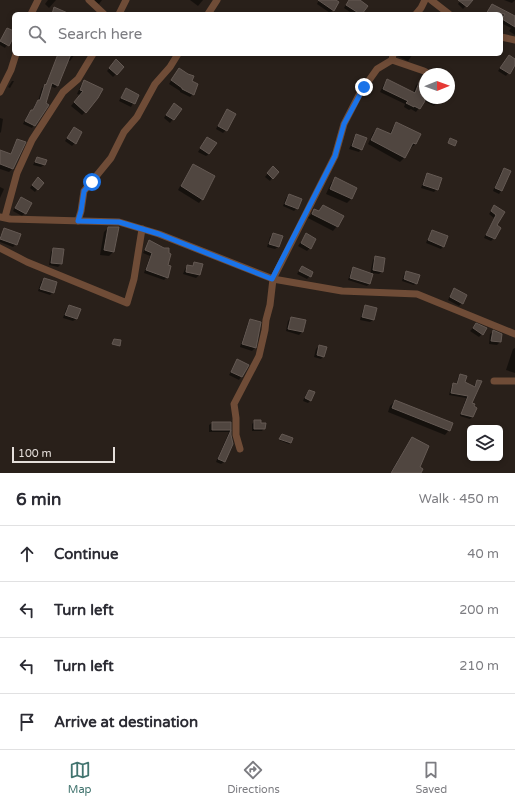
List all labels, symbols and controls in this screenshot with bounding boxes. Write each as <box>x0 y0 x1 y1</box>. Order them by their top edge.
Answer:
search box <box>12 12 503 56</box>
icon: search <box>26 23 48 45</box>
text: Search here <box>58 25 142 43</box>
north arrow <box>419 68 455 104</box>
route end <box>355 78 373 96</box>
route start <box>83 173 101 191</box>
map controls <box>467 425 503 461</box>
button: layers <box>467 425 503 461</box>
scale bar <box>12 445 115 464</box>
text: 100 m <box>18 447 52 460</box>
text: 6 min <box>16 489 61 510</box>
text: Walk · 450 m <box>419 491 499 507</box>
icon: ahead <box>16 543 38 565</box>
text: Continue <box>54 545 118 563</box>
text: 40 m <box>467 546 499 562</box>
icon: left <box>16 599 38 621</box>
text: Turn left <box>54 601 114 619</box>
text: 200 m <box>459 602 499 618</box>
icon: left <box>16 655 38 677</box>
text: Turn left <box>54 657 114 675</box>
text: 210 m <box>459 658 499 674</box>
icon: arrive <box>16 711 38 733</box>
text: Arrive at destination <box>54 713 198 731</box>
tab: Map <box>68 759 92 796</box>
tab: Directions <box>227 759 280 796</box>
tab: Saved <box>415 759 447 796</box>

